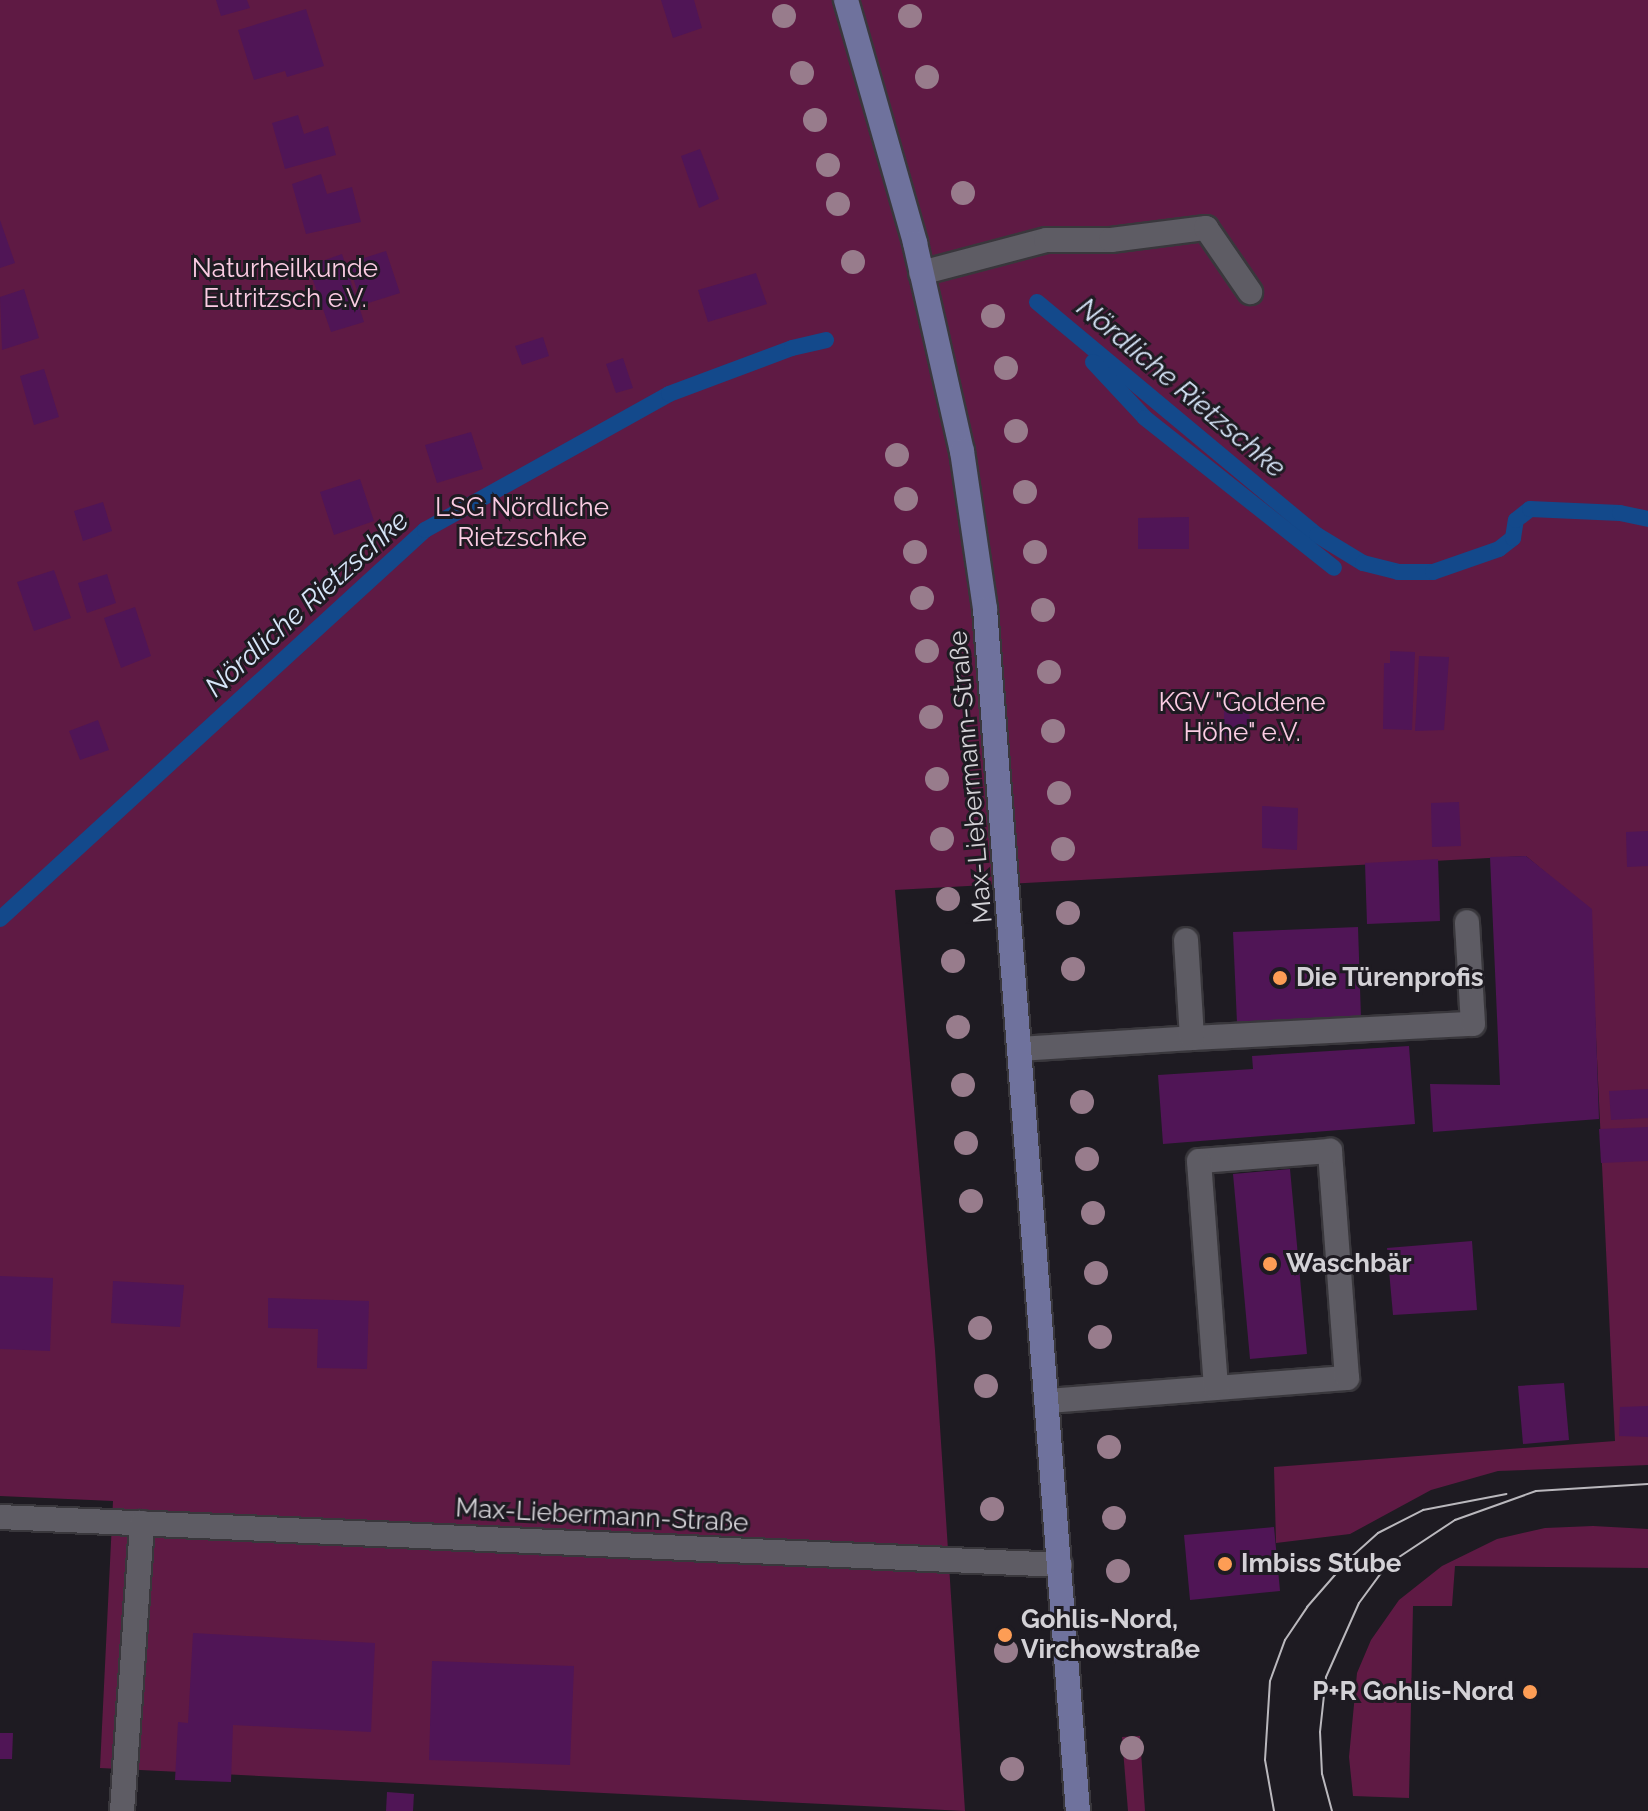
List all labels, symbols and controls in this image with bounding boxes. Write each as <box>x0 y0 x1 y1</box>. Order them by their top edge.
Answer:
park label: Naturheilkunde Eutritzsch e.V. <box>192 253 378 314</box>
water label: Nördliche Rietzschke <box>1070 291 1292 485</box>
park label: LSG Nördliche Rietzschke <box>435 492 609 554</box>
water label: Nördliche Rietzschke <box>198 504 416 704</box>
street label: Max-Liebermann-Straße <box>943 630 999 924</box>
park label: KGV "Goldene Höhe" e.V. <box>1158 687 1326 748</box>
place label: Die Türenprofis <box>1296 962 1484 994</box>
marker: Die Türenprofis <box>1271 969 1289 987</box>
place label: Waschbär <box>1286 1248 1411 1280</box>
marker: Waschbär <box>1261 1255 1279 1273</box>
street label: Max-Liebermann-Straße <box>455 1493 749 1539</box>
place label: Imbiss Stube <box>1241 1548 1401 1580</box>
marker: Imbiss Stube <box>1216 1555 1234 1573</box>
place label: Gohlis-Nord, Virchowstraße <box>1021 1604 1200 1666</box>
marker: Gohlis-Nord, Virchowstraße <box>996 1626 1014 1644</box>
place label: P+R Gohlis-Nord <box>1312 1676 1514 1708</box>
marker: P+R Gohlis-Nord <box>1521 1683 1539 1701</box>

